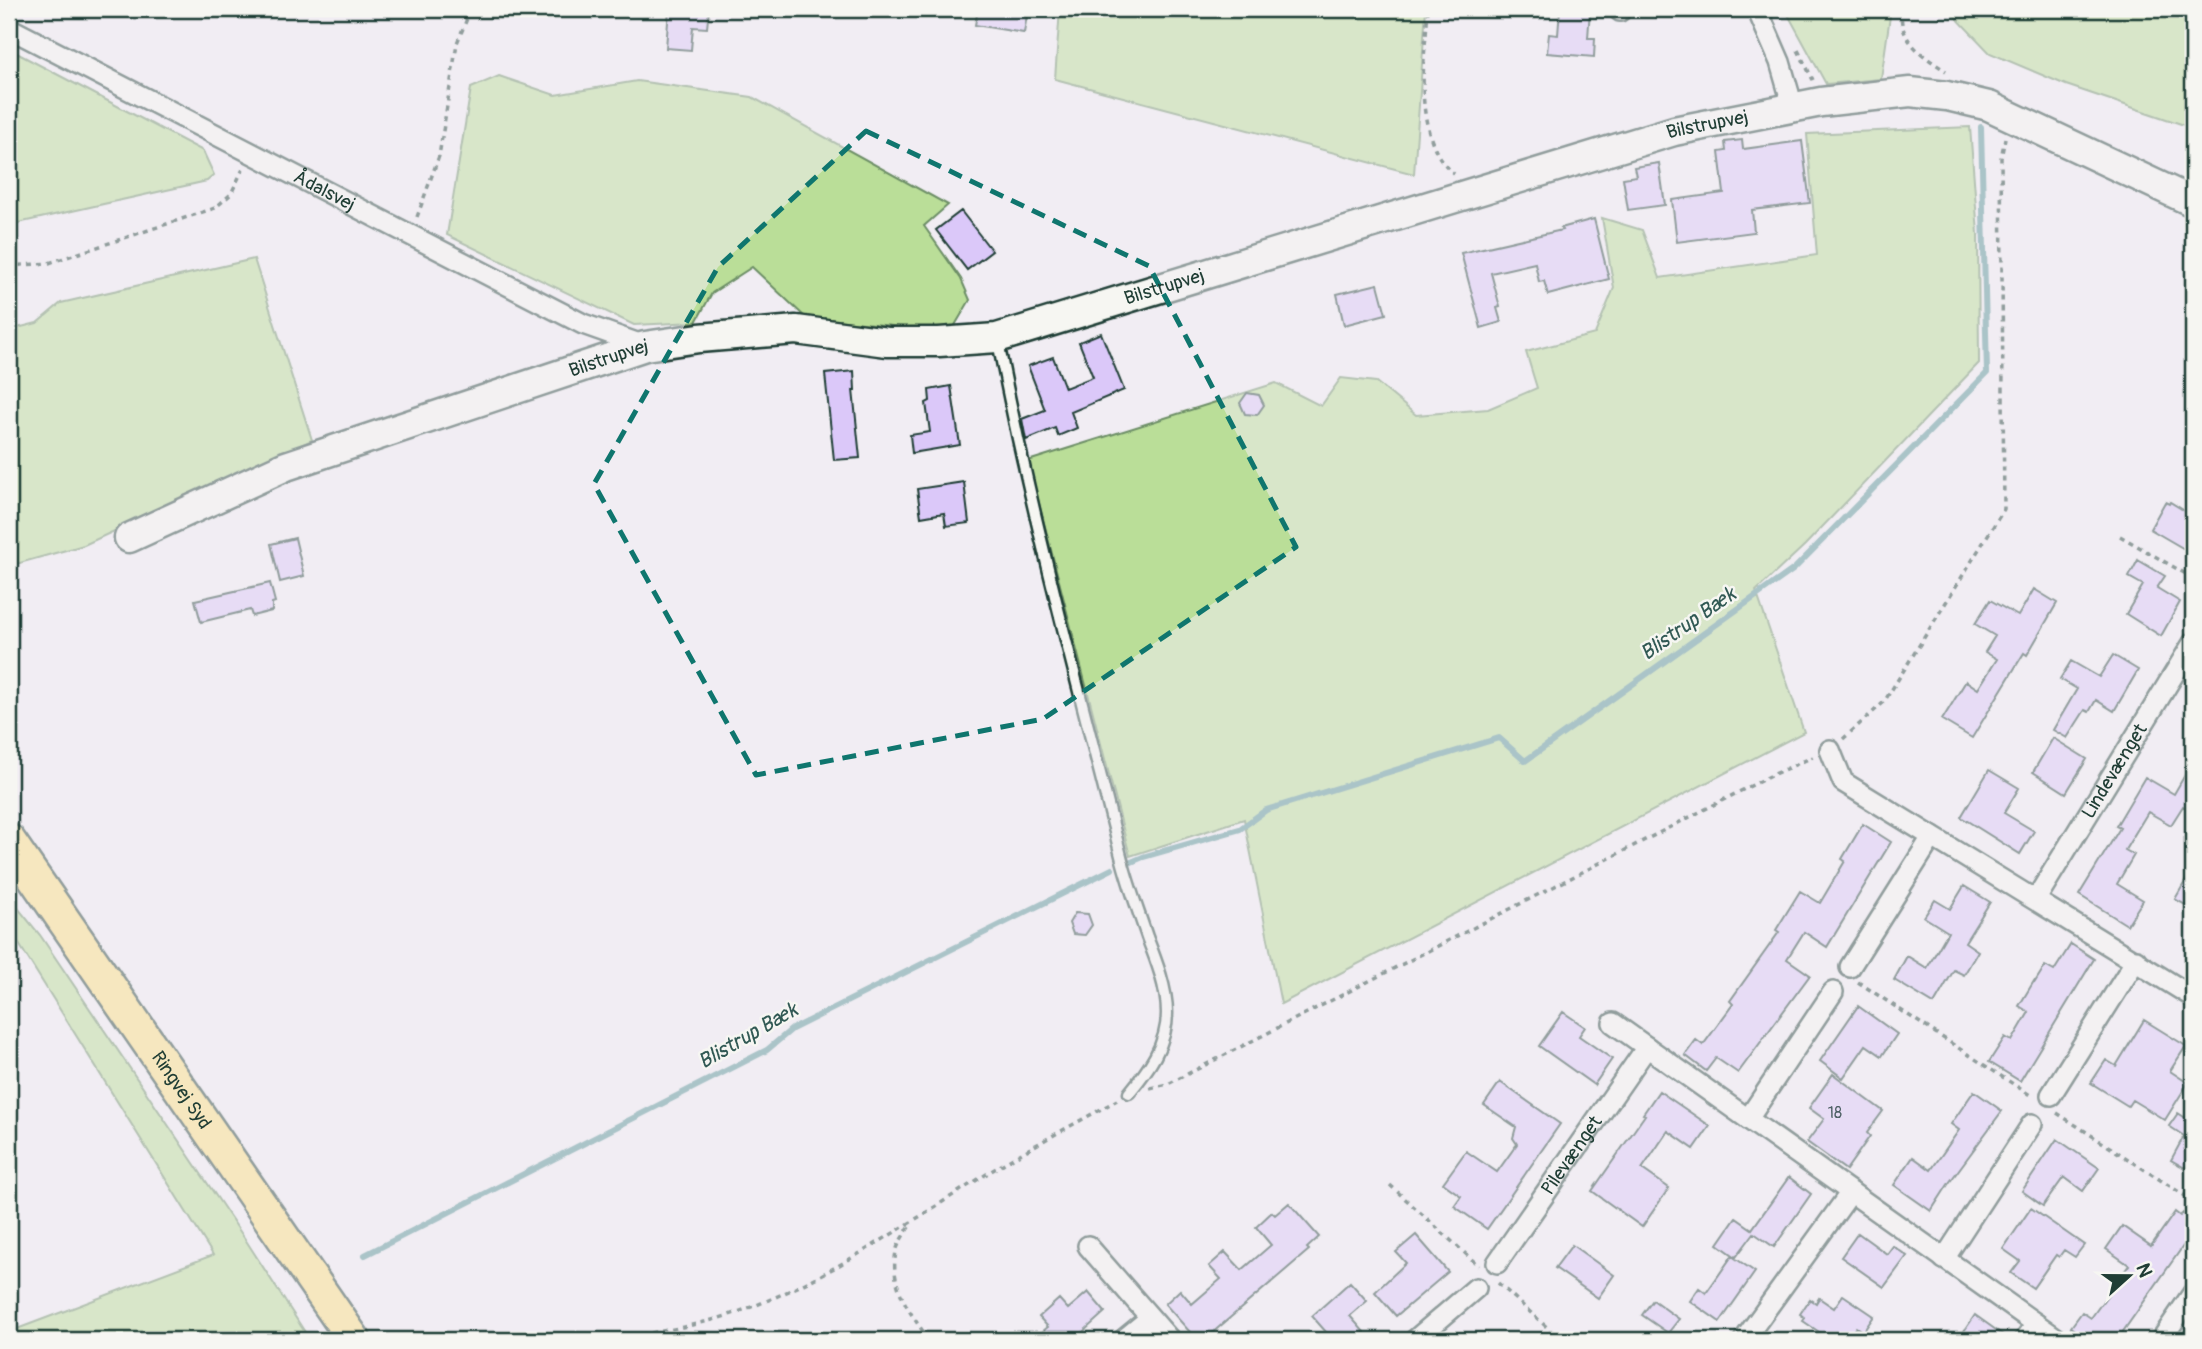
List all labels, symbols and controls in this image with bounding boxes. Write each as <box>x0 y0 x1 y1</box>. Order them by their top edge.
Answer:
street label: Bilstrupvej <box>1664 105 1750 145</box>
street label: Ådalsvej <box>290 165 359 217</box>
street label: Bilstrupvej <box>1121 263 1207 310</box>
street label: Bilstrupvej <box>566 334 650 383</box>
water label: Blistrup Bæk <box>1635 580 1743 667</box>
street label: Lindevænget <box>2076 719 2153 823</box>
water label: Blistrup Bæk <box>693 996 805 1075</box>
street label: Ringvej Syd <box>146 1047 217 1134</box>
house number: 18 <box>1828 1103 1842 1123</box>
street label: Pilevænget <box>1536 1111 1608 1200</box>
north arrow <box>2094 1240 2164 1310</box>
text: N <box>2130 1260 2157 1281</box>

